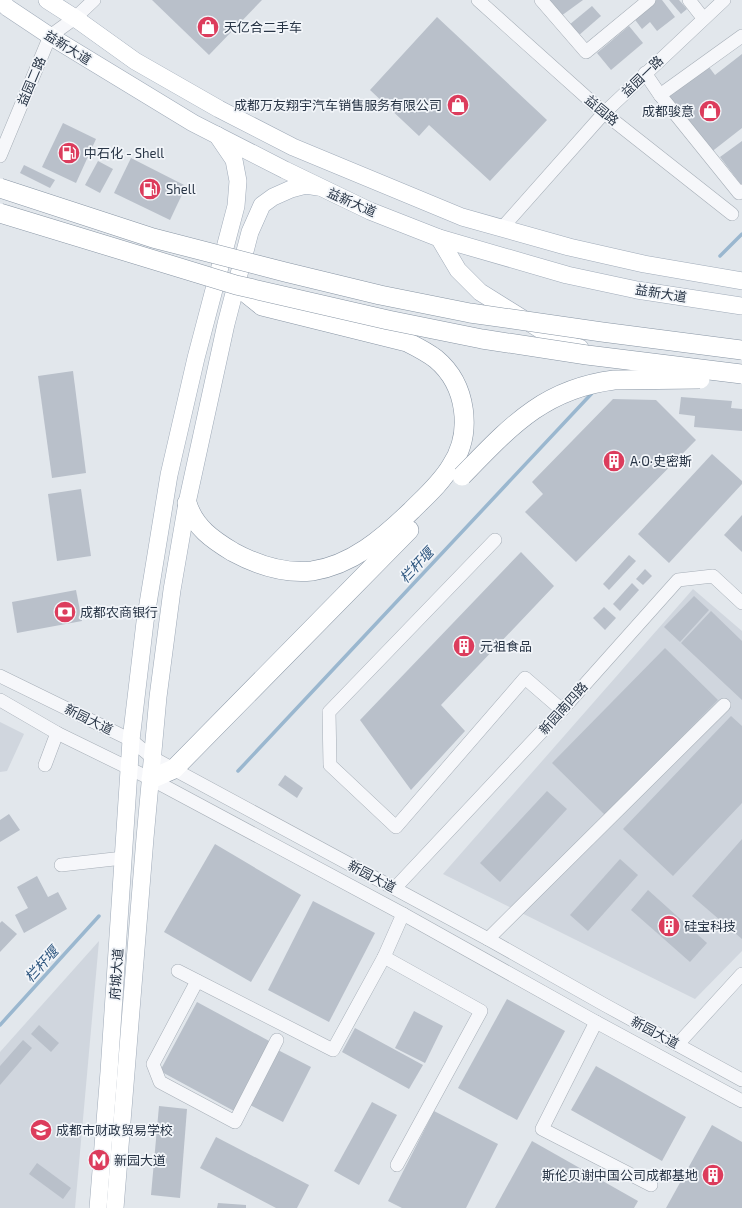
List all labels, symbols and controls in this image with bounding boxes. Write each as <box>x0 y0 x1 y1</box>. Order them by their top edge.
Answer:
shop icon: 天亿合二手车 <box>195 14 221 40</box>
place label: 天亿合二手车 <box>224 19 302 35</box>
street label: 益新大道 <box>42 26 94 68</box>
street label: 益园一路 <box>618 52 666 100</box>
street label: 益园二路 <box>13 54 49 108</box>
street label: 益园路 <box>582 91 622 129</box>
shop icon: 成都万友翔宇汽车销售服务有限公司 <box>445 92 471 118</box>
place label: 成都万友翔宇汽车销售服务有限公司 <box>234 97 442 113</box>
shop icon: 成都骏意 <box>697 98 723 124</box>
place label: 成都骏意 <box>642 103 694 119</box>
fuel station icon: 中石化 - Shell <box>56 140 82 166</box>
place label: 中石化 - Shell <box>84 145 164 161</box>
fuel station icon: Shell <box>137 176 163 202</box>
place label: Shell <box>166 181 196 197</box>
street label: 益新大道 <box>325 184 379 220</box>
street label: 益新大道 <box>634 281 688 305</box>
building icon: A·O·史密斯 <box>601 448 627 474</box>
place label: A·O·史密斯 <box>630 453 692 469</box>
water label: 栏杆堰 <box>395 542 438 586</box>
bank icon: 成都农商银行 <box>52 599 78 625</box>
place label: 成都农商银行 <box>80 604 158 620</box>
building icon: 元祖食品 <box>451 633 477 659</box>
place label: 元祖食品 <box>480 638 532 654</box>
street label: 新园南四路 <box>535 678 591 738</box>
street label: 新园大道 <box>62 700 116 738</box>
street label: 新园大道 <box>345 857 399 895</box>
building icon: 硅宝科技 <box>656 913 682 939</box>
place label: 硅宝科技 <box>684 918 736 934</box>
water label: 栏杆堰 <box>21 941 63 985</box>
street label: 府城大道 <box>106 947 126 1001</box>
street label: 新园大道 <box>628 1013 682 1051</box>
school or university icon: 成都市财政贸易学校 <box>28 1117 54 1143</box>
place label: 成都市财政贸易学校 <box>56 1122 173 1138</box>
metro station icon: 新园大道 <box>86 1147 112 1173</box>
place label: 新园大道 <box>114 1152 166 1168</box>
building icon: 斯伦贝谢中国公司成都基地 <box>700 1162 726 1188</box>
place label: 斯伦贝谢中国公司成都基地 <box>542 1167 698 1183</box>

